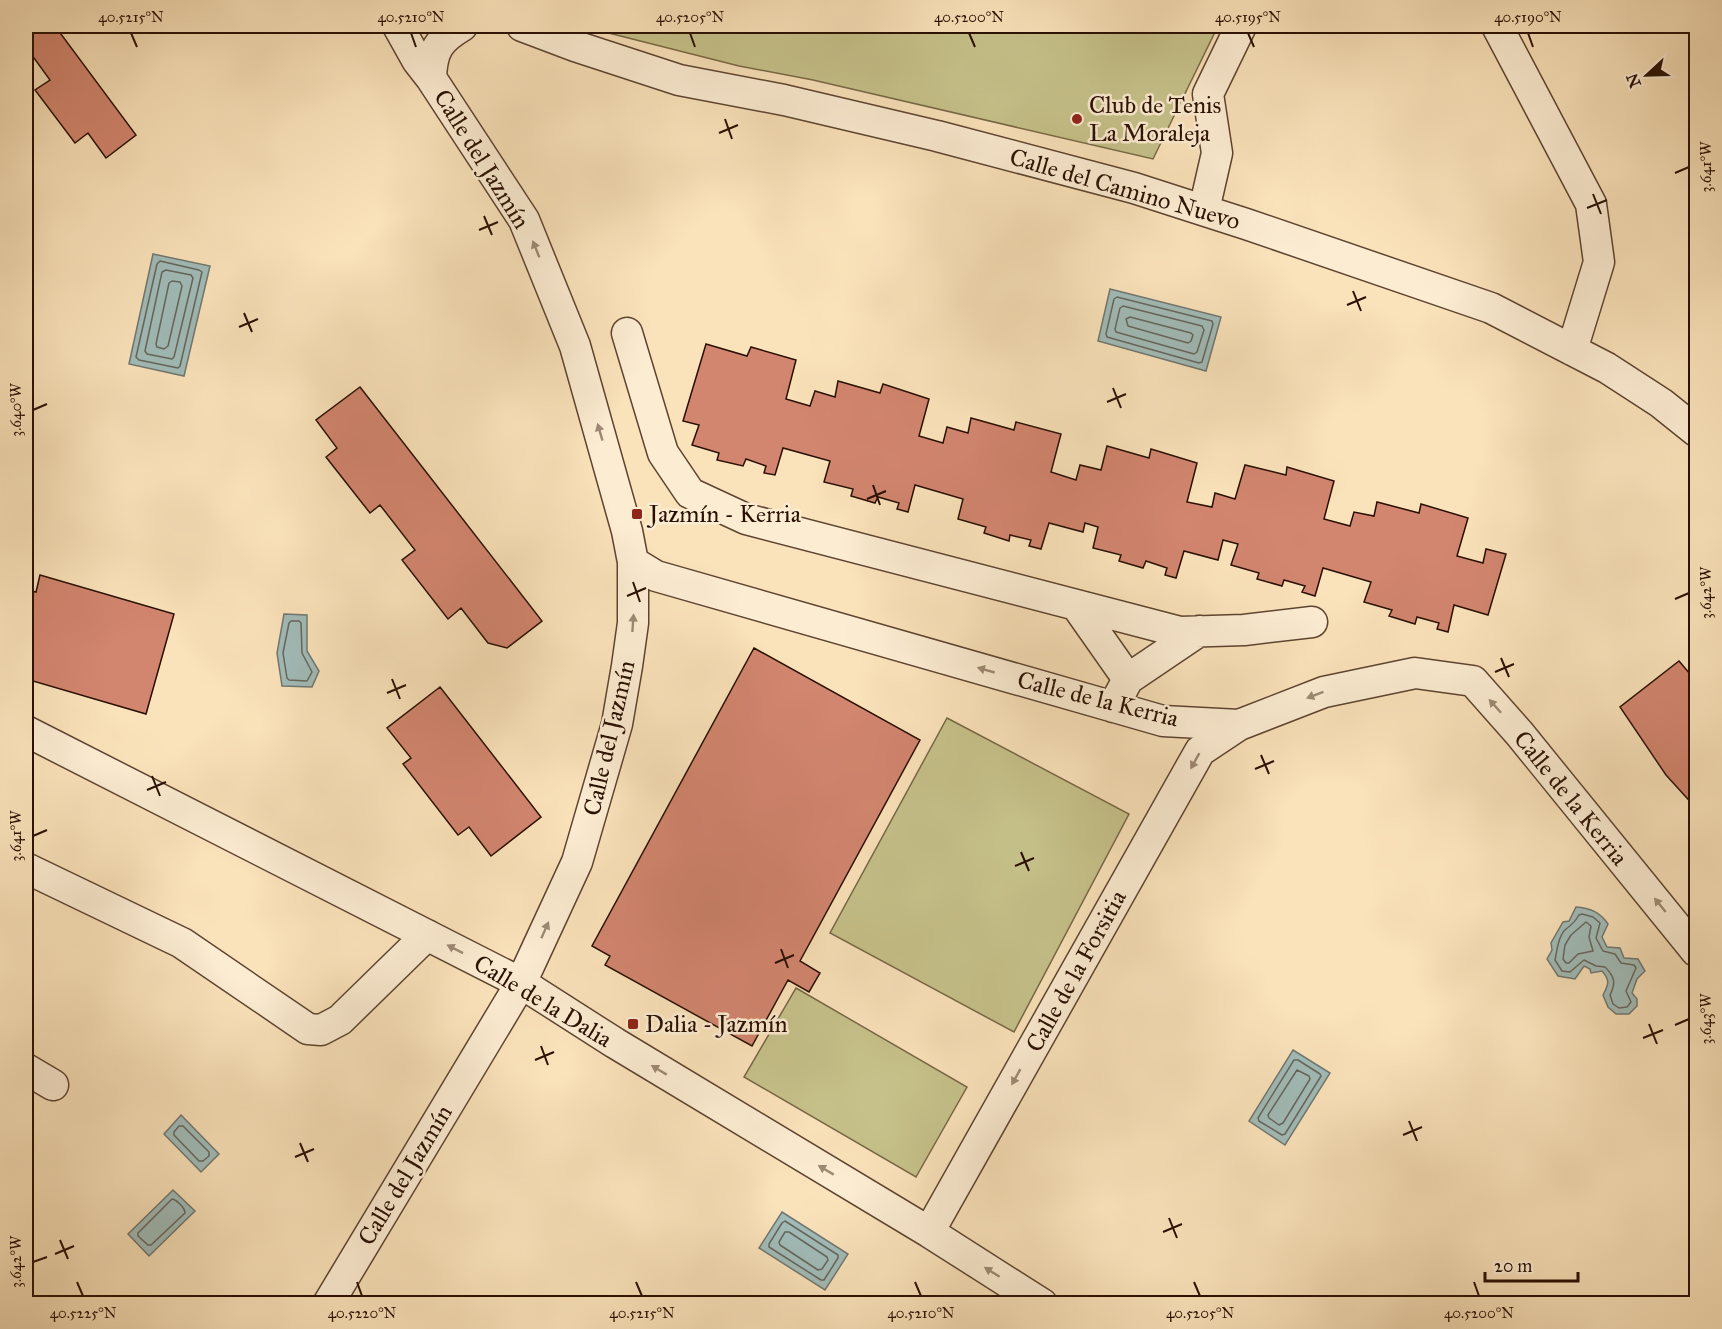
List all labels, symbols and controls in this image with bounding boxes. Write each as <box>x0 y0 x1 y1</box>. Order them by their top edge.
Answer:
text: 40.5215°N <box>98 8 164 26</box>
text: 40.5210°N <box>377 8 445 26</box>
text: 40.5205°N <box>656 8 724 26</box>
text: 40.5200°N <box>934 8 1004 26</box>
text: 40.5195°N <box>1215 8 1281 26</box>
text: 40.5190°N <box>1494 8 1562 26</box>
north arrow <box>1617 45 1677 105</box>
text: N <box>1622 70 1645 90</box>
street label: Calle del Jazmín <box>427 84 537 234</box>
place label: Club de Tenis La Moraleja <box>1089 90 1221 148</box>
marker: Club de Tenis La Moraleja <box>1070 112 1084 126</box>
text: 3.641°W <box>1697 141 1715 192</box>
street label: Calle del Camino Nuevo <box>1006 142 1244 236</box>
one-way arrow <box>531 239 541 257</box>
text: 3.640°W <box>7 382 25 437</box>
one-way arrow <box>595 423 604 441</box>
place label: Jazmín - Kerria <box>646 499 802 529</box>
marker: Jazmín - Kerria <box>630 507 644 521</box>
text: 3.642°W <box>1697 566 1715 619</box>
one-way arrow <box>628 614 637 633</box>
street label: Calle del Jazmín <box>577 657 641 819</box>
street label: Calle de la Kerria <box>1014 664 1183 734</box>
one-way arrow <box>977 665 995 674</box>
one-way arrow <box>1306 691 1324 700</box>
one-way arrow <box>1489 699 1502 714</box>
street label: Calle de la Kerria <box>1507 724 1635 872</box>
one-way arrow <box>1189 753 1200 769</box>
text: 3.641°W <box>7 810 25 861</box>
street label: Calle de la Forsitia <box>1019 884 1133 1057</box>
one-way arrow <box>1653 897 1666 913</box>
one-way arrow <box>540 921 549 938</box>
one-way arrow <box>446 944 463 954</box>
street label: Calle de la Dalia <box>468 948 618 1054</box>
text: 3.643°W <box>1697 993 1715 1044</box>
place label: Dalia - Jazmín <box>645 1009 788 1039</box>
marker: Dalia - Jazmín <box>626 1017 640 1031</box>
one-way arrow <box>651 1064 667 1075</box>
one-way arrow <box>1011 1069 1021 1086</box>
street label: Calle del Jazmín <box>351 1099 459 1251</box>
one-way arrow <box>817 1165 834 1175</box>
text: 3.642°W <box>7 1235 25 1288</box>
scale bar <box>1485 1245 1578 1283</box>
text: 20 m <box>1494 1255 1532 1277</box>
one-way arrow <box>984 1267 1000 1278</box>
text: 40.5225°N <box>50 1304 117 1322</box>
text: 40.5220°N <box>328 1304 397 1322</box>
text: 40.5215°N <box>609 1304 675 1322</box>
text: 40.5210°N <box>887 1304 955 1322</box>
text: 40.5205°N <box>1166 1304 1234 1322</box>
text: 40.5200°N <box>1444 1304 1514 1322</box>

